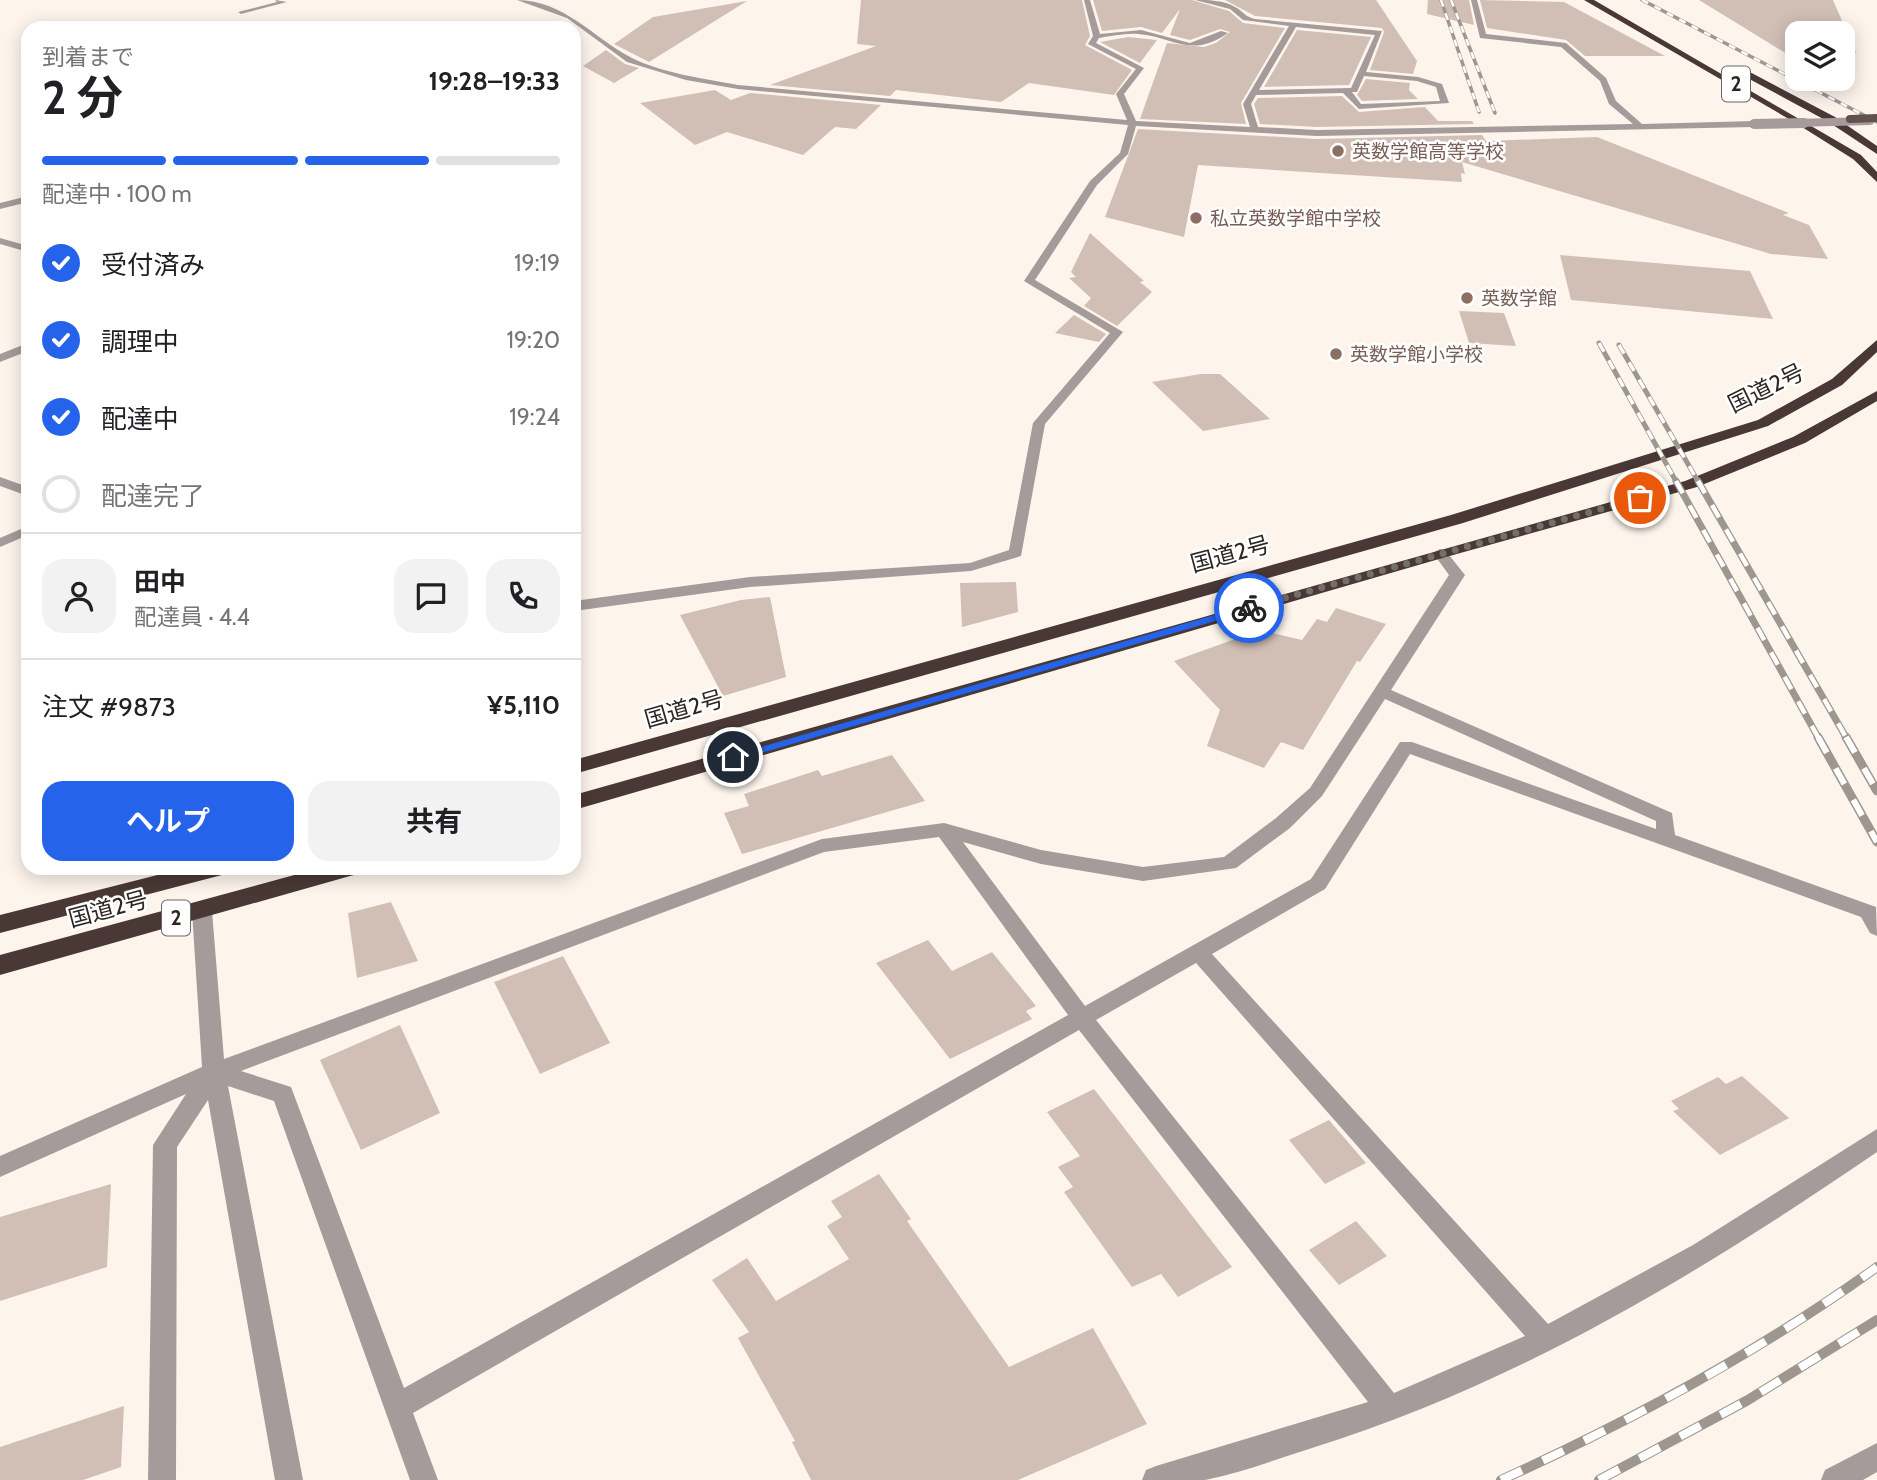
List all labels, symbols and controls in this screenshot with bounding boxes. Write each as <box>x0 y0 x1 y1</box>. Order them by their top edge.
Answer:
map controls <box>1785 21 1855 91</box>
button: layers <box>1785 21 1855 91</box>
text: 到着まで <box>42 43 134 71</box>
text: 19:28–19:33 <box>429 65 560 97</box>
road number: 2 <box>1722 66 1750 102</box>
text: 2 分 <box>42 70 123 126</box>
place label: 英数学館高等学校 <box>1352 140 1504 163</box>
marker: 英数学館高等学校 <box>1330 143 1346 159</box>
text: 配達中 · 100 m <box>42 180 192 208</box>
place label: 私立英数学館中学校 <box>1210 207 1381 230</box>
marker: 私立英数学館中学校 <box>1188 210 1204 226</box>
icon: check <box>42 244 80 282</box>
text: 受付済み <box>101 249 205 281</box>
text: 19:19 <box>514 249 560 277</box>
place label: 英数学館 <box>1481 287 1557 310</box>
marker: 英数学館 <box>1459 290 1475 306</box>
icon: check <box>42 321 80 359</box>
text: 調理中 <box>101 326 179 358</box>
text: 19:20 <box>507 326 560 354</box>
place label: 英数学館小学校 <box>1350 343 1483 366</box>
marker: 英数学館小学校 <box>1328 346 1344 362</box>
street label: 国道2号 <box>1723 358 1809 418</box>
icon: check <box>42 398 80 436</box>
text: 配達中 <box>101 403 179 435</box>
text: 19:24 <box>509 403 560 431</box>
pin <box>1610 468 1670 528</box>
icon: bag <box>1621 479 1659 517</box>
text: 配達完了 <box>101 480 205 512</box>
street label: 国道2号 <box>1187 530 1273 578</box>
button: person <box>42 559 116 633</box>
button: chat <box>394 559 468 633</box>
button: phone <box>486 559 560 633</box>
text: 田中 <box>134 566 186 598</box>
courier <box>1214 573 1284 643</box>
icon: bike <box>1230 589 1268 627</box>
text: 配達員 · 4.4 <box>134 603 250 631</box>
street label: 国道2号 <box>641 684 727 734</box>
text: ¥5,110 <box>487 689 560 721</box>
text: 注文 #9873 <box>42 691 176 723</box>
pin <box>703 727 763 787</box>
icon: home <box>714 738 752 776</box>
button: ヘルプ <box>42 781 294 861</box>
button: 共有 <box>308 781 560 861</box>
street label: 国道2号 <box>65 885 151 933</box>
road number: 2 <box>162 900 190 936</box>

